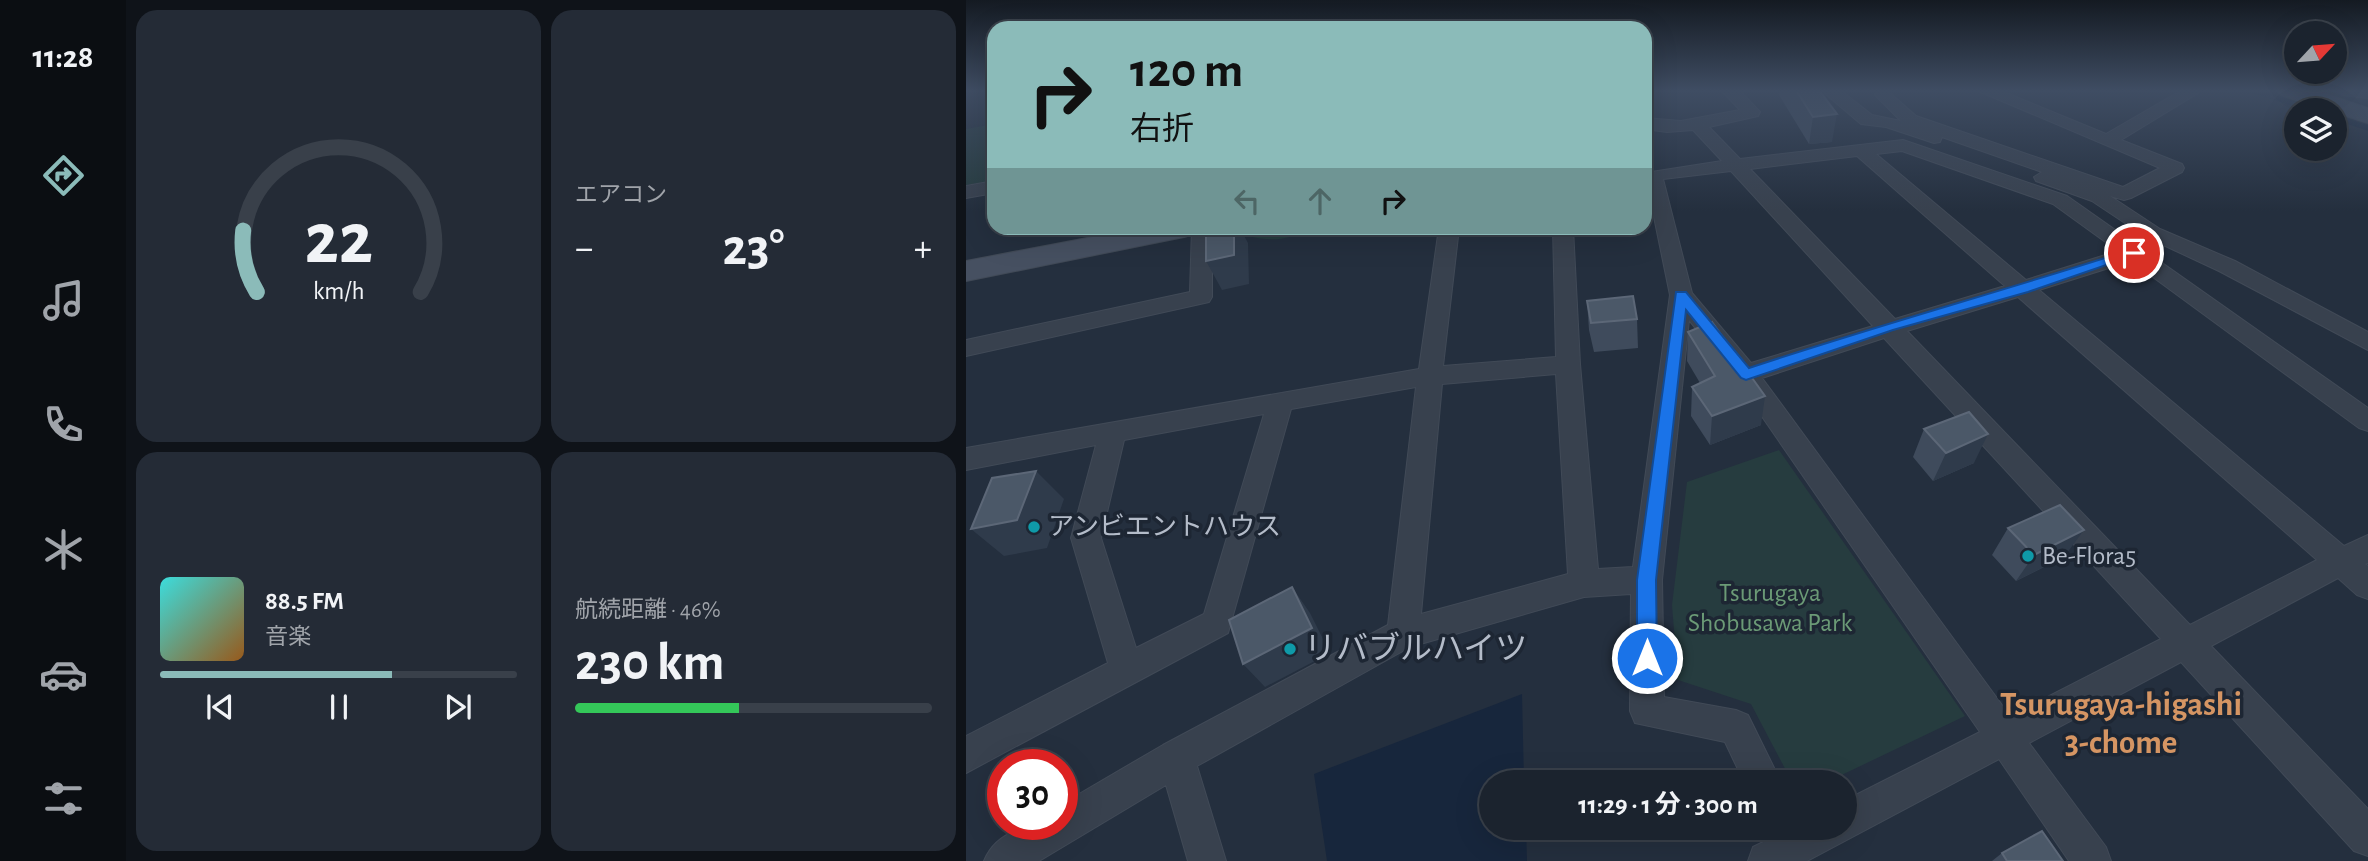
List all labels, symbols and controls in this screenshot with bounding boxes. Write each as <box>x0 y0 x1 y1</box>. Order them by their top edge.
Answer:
north arrow <box>2284 21 2347 84</box>
map controls <box>2284 21 2347 161</box>
text: 11:28 <box>32 41 94 73</box>
text: 120 m <box>1130 47 1243 96</box>
icon: right <box>1015 49 1106 140</box>
button: layers <box>2284 98 2347 161</box>
text: 右折 <box>1130 113 1194 145</box>
icon: directions <box>39 151 88 200</box>
icon: left <box>1228 182 1266 220</box>
icon: ahead <box>1301 182 1339 220</box>
icon: right <box>1374 182 1412 220</box>
text: エアコン <box>575 184 667 207</box>
text: 22 <box>304 204 373 277</box>
text: 23° <box>722 222 785 274</box>
pin <box>2104 223 2164 283</box>
text: − <box>575 230 593 268</box>
text: + <box>914 230 932 268</box>
icon: arrive <box>2115 234 2153 272</box>
icon: music <box>39 276 88 325</box>
text: km/h <box>313 279 364 304</box>
icon: phone <box>39 400 88 449</box>
place label: アンビエントハウス <box>1048 513 1281 540</box>
marker: アンビエントハウス <box>1026 519 1042 535</box>
icon: climate <box>39 525 88 574</box>
place label: Be-Flora5 <box>2042 543 2136 569</box>
marker: Be-Flora5 <box>2020 548 2036 564</box>
park label: Tsurugaya Shobusawa Park <box>1688 580 1852 636</box>
text: 88.5 FM <box>265 588 344 614</box>
text: 航続距離 · 46% <box>575 599 721 622</box>
position arrow <box>1610 621 1684 695</box>
text: 音楽 <box>265 626 311 649</box>
place label: リバブルハイツ <box>1304 631 1527 665</box>
text: 230 km <box>575 637 725 689</box>
marker: リバブルハイツ <box>1282 641 1298 657</box>
icon: car <box>39 650 88 699</box>
icon: previous <box>201 688 239 726</box>
icon: pause <box>320 688 358 726</box>
icon: next <box>439 688 477 726</box>
district label: Tsurugaya-higashi 3-chome <box>2000 689 2242 760</box>
speed limit sign: 30 <box>987 749 1078 840</box>
icon: filters <box>39 774 88 823</box>
text: 11:29 · 1 分 · 300 m <box>1578 792 1758 818</box>

